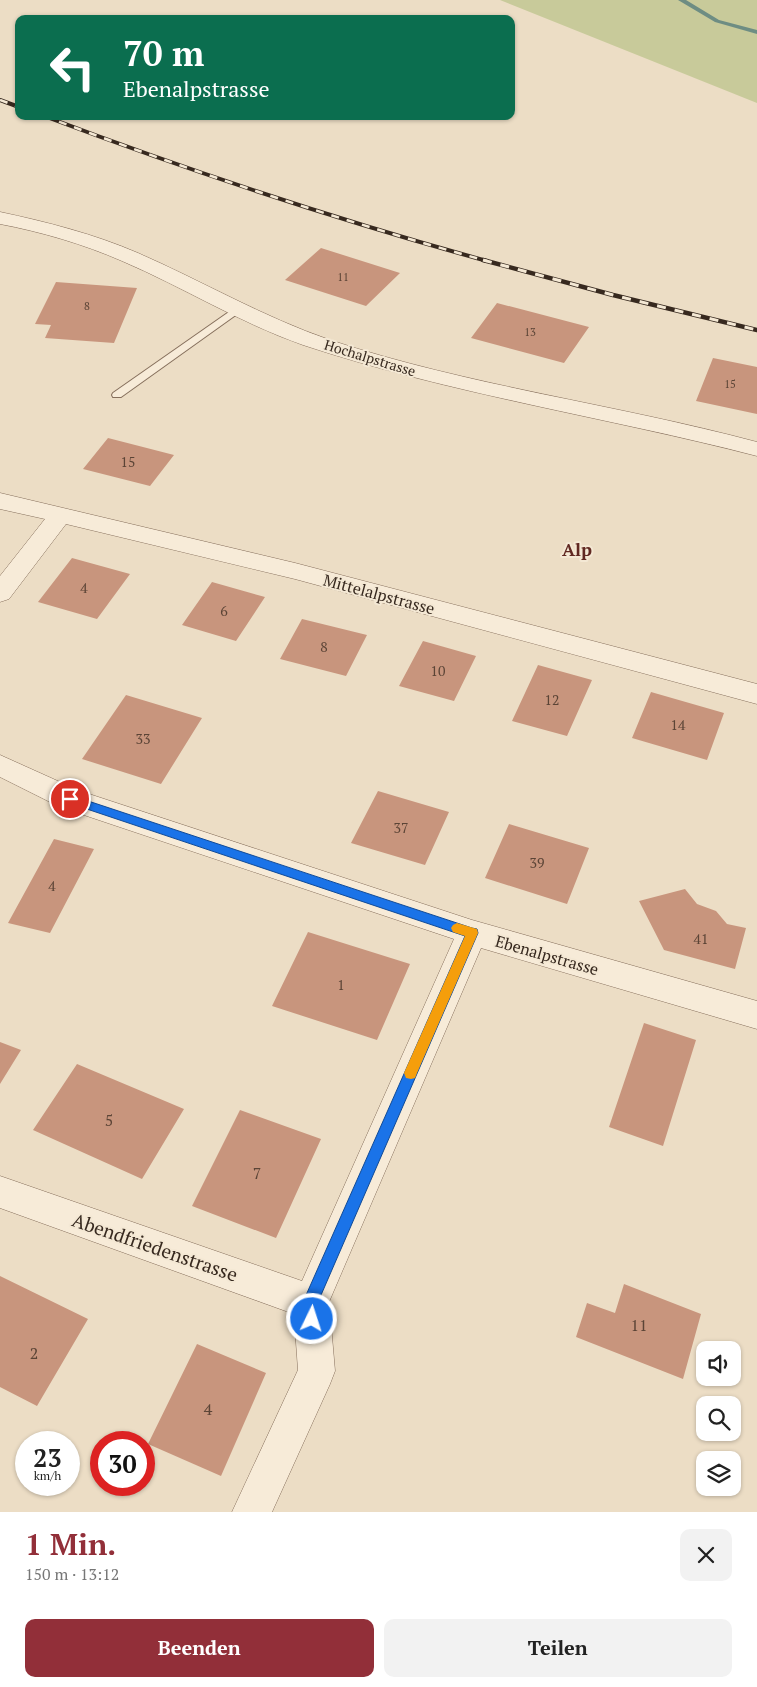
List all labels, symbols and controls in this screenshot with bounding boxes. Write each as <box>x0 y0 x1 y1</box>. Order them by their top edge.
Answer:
text: 70 m <box>123 30 204 76</box>
icon: left <box>40 35 105 100</box>
text: Ebenalpstrasse <box>123 74 269 103</box>
house number: 11 <box>337 270 349 284</box>
house number: 8 <box>84 299 90 313</box>
house number: 13 <box>524 325 536 339</box>
street label: Hochalpstrasse <box>322 335 418 380</box>
house number: 15 <box>724 377 736 391</box>
house number: 15 <box>121 452 135 471</box>
district label: Alp <box>562 537 592 561</box>
street label: Mittelalpstrasse <box>321 569 437 619</box>
house number: 4 <box>80 578 88 597</box>
house number: 6 <box>220 601 228 620</box>
house number: 8 <box>320 637 328 656</box>
house number: 10 <box>431 661 445 680</box>
house number: 12 <box>545 690 559 709</box>
house number: 14 <box>671 715 686 734</box>
house number: 33 <box>136 729 150 748</box>
pin <box>49 778 91 820</box>
icon: arrive <box>56 785 84 813</box>
house number: 37 <box>394 818 408 837</box>
house number: 39 <box>530 853 544 872</box>
house number: 4 <box>48 876 56 895</box>
house number: 41 <box>694 929 708 948</box>
street label: Ebenalpstrasse <box>493 930 601 980</box>
house number: 1 <box>337 975 345 994</box>
house number: 5 <box>105 1109 113 1131</box>
house number: 7 <box>253 1162 261 1184</box>
street label: Abendfriedenstrasse <box>69 1206 241 1287</box>
position arrow <box>285 1292 337 1344</box>
house number: 11 <box>630 1314 648 1336</box>
map controls <box>696 1341 741 1496</box>
button: sound <box>696 1341 741 1386</box>
house number: 2 <box>30 1342 38 1364</box>
button: search <box>696 1396 741 1441</box>
house number: 4 <box>204 1398 213 1420</box>
speed limit sign: 30 <box>90 1431 155 1496</box>
text: 23 <box>33 1441 62 1474</box>
button: layers <box>696 1451 741 1496</box>
text: km/h <box>34 1468 61 1483</box>
text: 1 Min. <box>25 1524 116 1564</box>
button: close <box>680 1529 732 1581</box>
text: 150 m · 13:12 <box>25 1563 119 1585</box>
button: Beenden <box>25 1619 374 1677</box>
button: Teilen <box>384 1619 732 1677</box>

